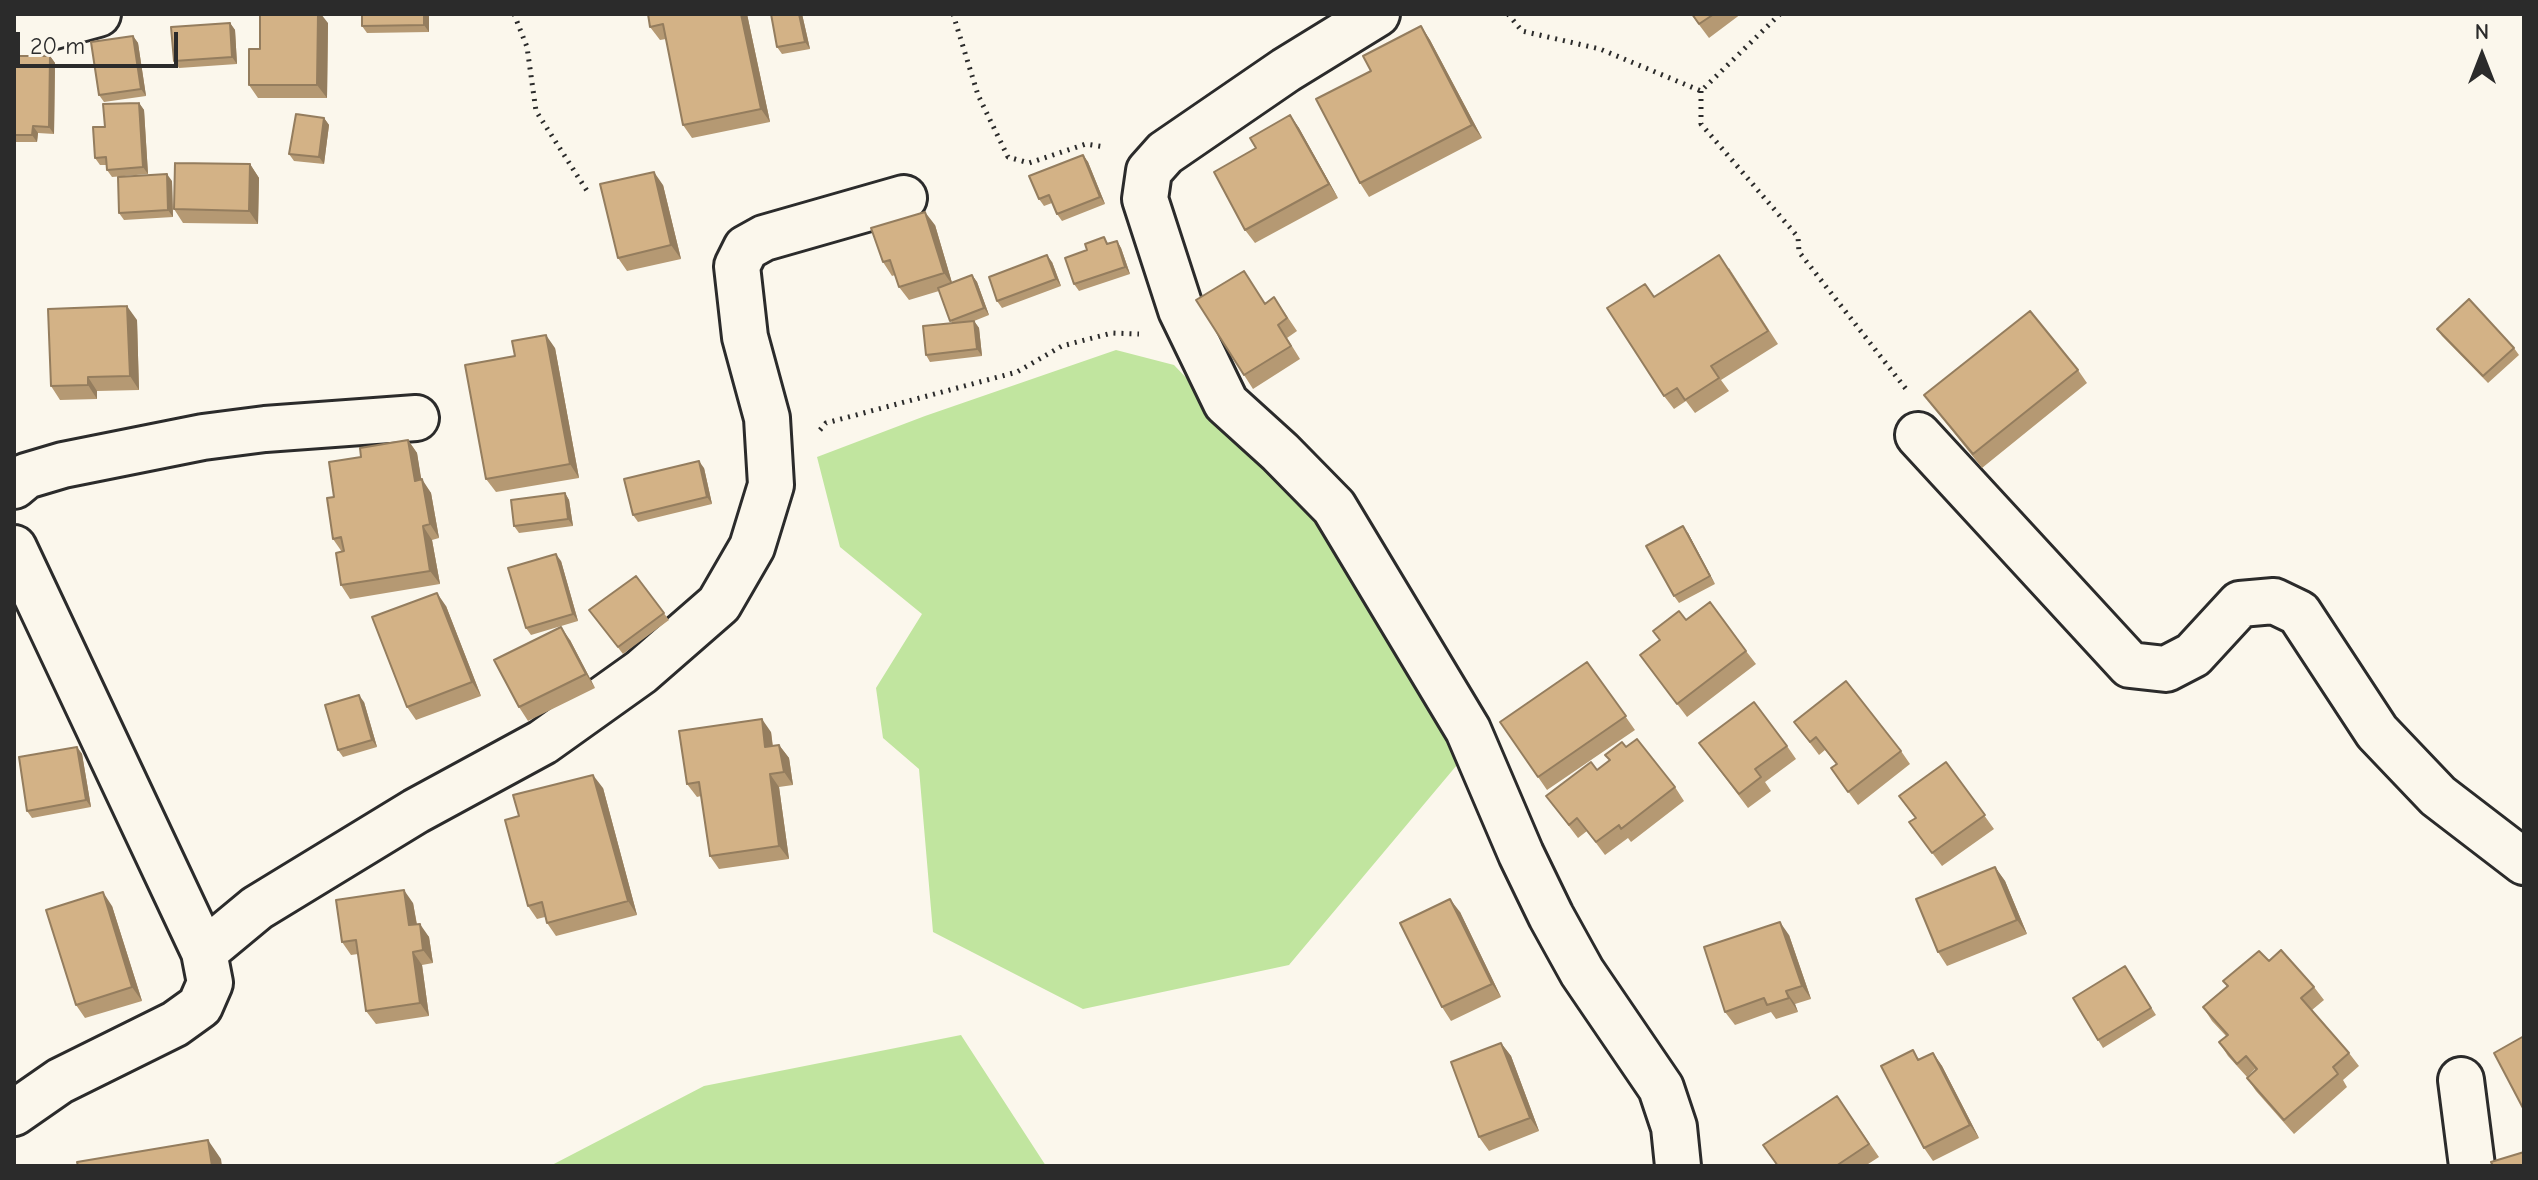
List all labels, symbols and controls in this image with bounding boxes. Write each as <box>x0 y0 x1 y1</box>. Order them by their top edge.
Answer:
scale bar <box>20 16 182 66</box>
north arrow <box>2442 16 2522 96</box>
text: N <box>2475 19 2489 45</box>
text: 20 m <box>30 32 85 60</box>

